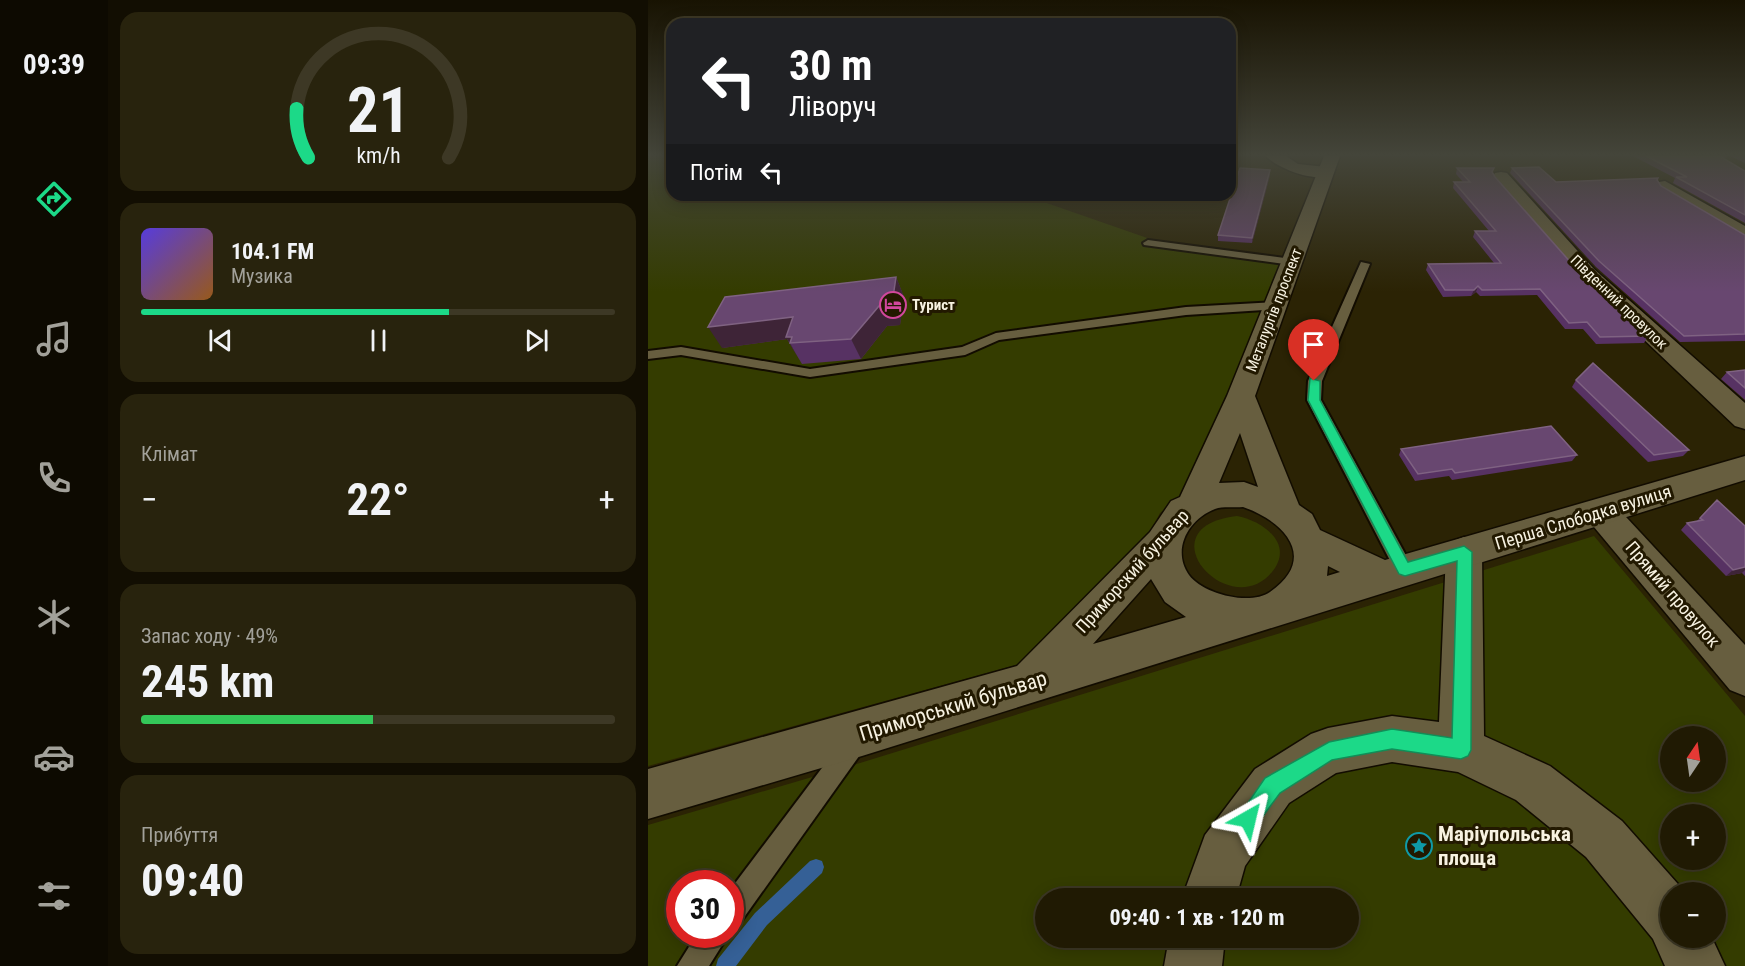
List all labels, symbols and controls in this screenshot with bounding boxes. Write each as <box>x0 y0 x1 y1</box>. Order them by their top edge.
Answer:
text: 30 m <box>789 41 872 90</box>
icon: left <box>690 42 768 120</box>
text: 09:39 <box>23 49 85 81</box>
text: 21 <box>346 75 410 148</box>
text: Ліворуч <box>789 91 876 123</box>
text: km/h <box>356 144 400 169</box>
icon: left <box>755 156 788 189</box>
text: Потім <box>690 160 743 185</box>
icon: directions <box>33 178 75 220</box>
text: 104.1 FM <box>231 239 314 264</box>
street label: Металургів проспект <box>1242 246 1306 374</box>
street label: Південний провулок <box>1567 251 1671 353</box>
text: Музика <box>231 264 293 288</box>
hotel icon: Турист <box>878 290 908 320</box>
place label: Турист <box>912 296 955 314</box>
icon: music <box>33 318 75 360</box>
pin <box>1288 319 1339 381</box>
icon: previous <box>204 324 237 357</box>
icon: pause <box>362 324 395 357</box>
icon: next <box>520 324 553 357</box>
icon: arrive <box>1297 328 1330 361</box>
text: Клімат <box>141 442 198 466</box>
icon: phone <box>33 457 75 499</box>
text: 22° <box>347 473 410 526</box>
text: − <box>141 480 158 519</box>
text: + <box>599 480 615 519</box>
street label: Перша Слободка вулиця <box>1492 480 1674 554</box>
street label: Приморский бульвар <box>1071 505 1193 637</box>
street label: Прямий провулок <box>1621 537 1725 651</box>
icon: climate <box>33 596 75 638</box>
text: Запас ходу · 49% <box>141 624 278 648</box>
text: 245 km <box>141 655 274 708</box>
street label: Приморський бульвар <box>856 666 1050 746</box>
north arrow <box>1660 726 1726 792</box>
map controls <box>1660 726 1726 948</box>
icon: car <box>33 736 75 778</box>
position arrow <box>1216 787 1280 851</box>
button: + <box>1660 804 1726 870</box>
place label: Маріупольська площа <box>1438 822 1571 870</box>
text: Прибуття <box>141 823 218 847</box>
place icon: Маріупольська площа <box>1404 831 1434 861</box>
text: 09:40 <box>141 854 244 907</box>
speed limit sign: 30 <box>666 870 744 948</box>
icon: filters <box>33 875 75 917</box>
button: − <box>1660 882 1726 948</box>
text: 09:40 · 1 хв · 120 m <box>1109 905 1285 930</box>

